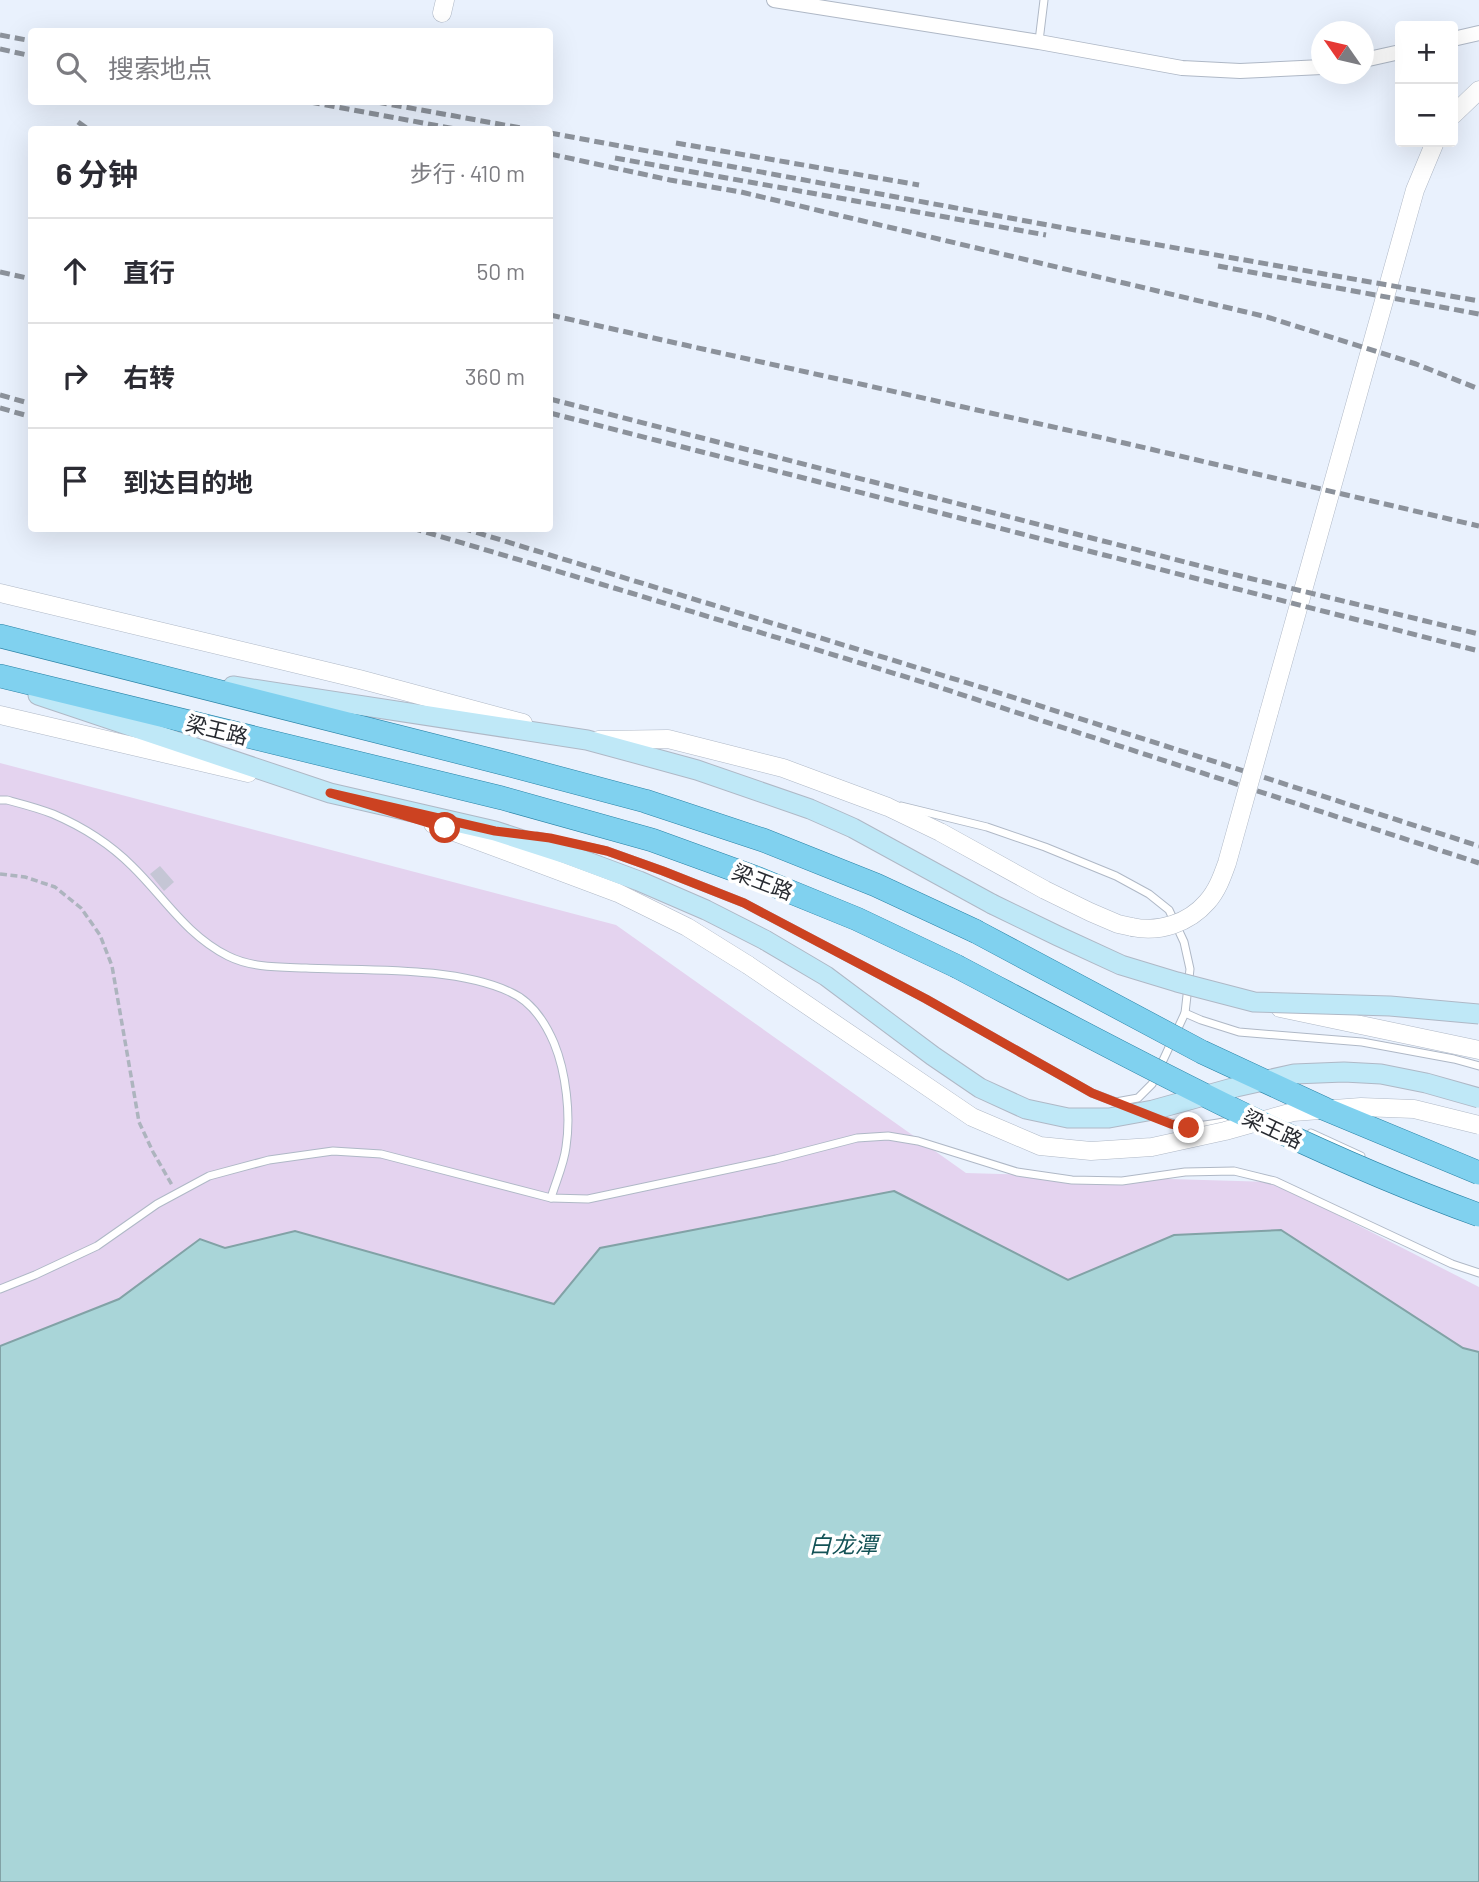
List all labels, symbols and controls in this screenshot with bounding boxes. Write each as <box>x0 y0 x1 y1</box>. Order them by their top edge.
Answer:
north arrow <box>1311 21 1374 84</box>
map controls <box>1395 21 1458 147</box>
button: + <box>1395 21 1458 84</box>
search box <box>28 28 553 105</box>
icon: search <box>52 48 90 86</box>
text: 搜索地点 <box>108 52 212 83</box>
button: − <box>1395 84 1458 147</box>
text: 6 分钟 <box>56 155 138 191</box>
text: 步行 · 410 m <box>410 159 525 187</box>
icon: ahead <box>56 252 94 290</box>
text: 直行 <box>123 256 175 287</box>
text: 50 m <box>477 257 525 285</box>
icon: right <box>56 357 94 395</box>
text: 右转 <box>123 361 175 392</box>
text: 360 m <box>465 362 525 390</box>
icon: arrive <box>56 462 94 500</box>
text: 到达目的地 <box>123 466 253 497</box>
street label: 梁王路 <box>183 709 251 749</box>
route start <box>429 812 460 843</box>
street label: 梁王路 <box>729 858 797 904</box>
street label: 梁王路 <box>1239 1103 1307 1153</box>
route end <box>1173 1112 1204 1143</box>
water label: 白龙潭 <box>809 1530 882 1558</box>

